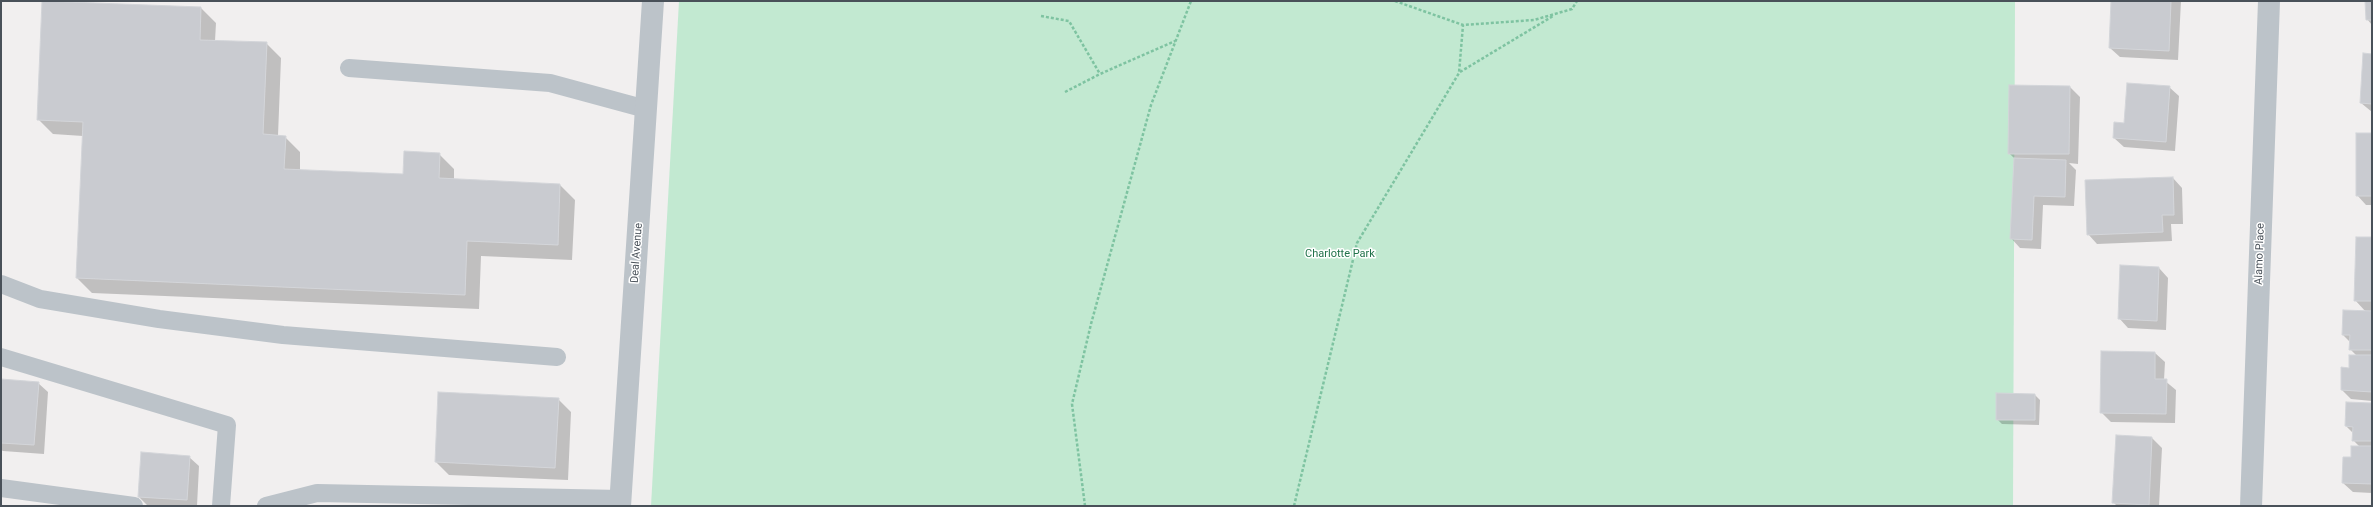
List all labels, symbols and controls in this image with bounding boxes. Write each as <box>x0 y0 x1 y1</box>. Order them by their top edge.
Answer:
street label: Deal Avenue <box>628 222 646 284</box>
street label: Alamo Place <box>2252 223 2268 285</box>
park label: Charlotte Park <box>1305 247 1375 261</box>

